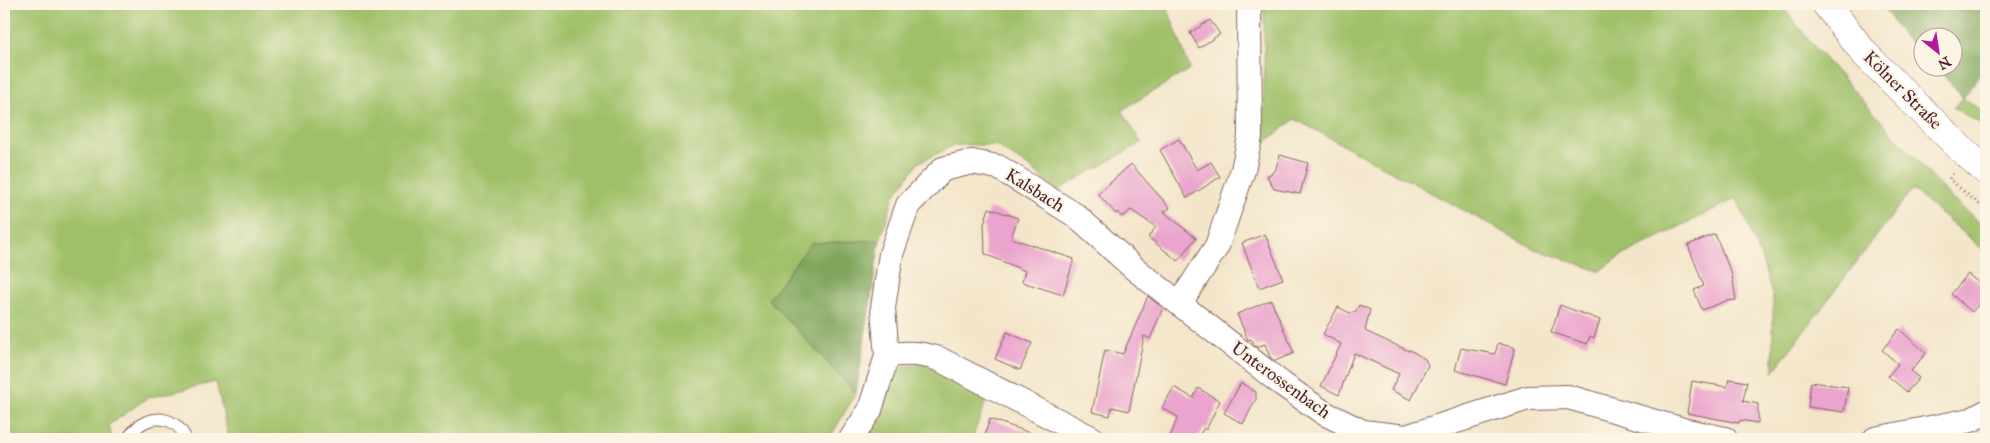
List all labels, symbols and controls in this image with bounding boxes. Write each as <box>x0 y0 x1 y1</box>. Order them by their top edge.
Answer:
north arrow <box>1912 28 1962 78</box>
street label: Kölner Straße <box>1859 46 1947 134</box>
text: N <box>1935 52 1954 73</box>
street label: Kalsbach <box>1001 163 1069 217</box>
street label: Unterossenbach <box>1227 337 1335 423</box>

